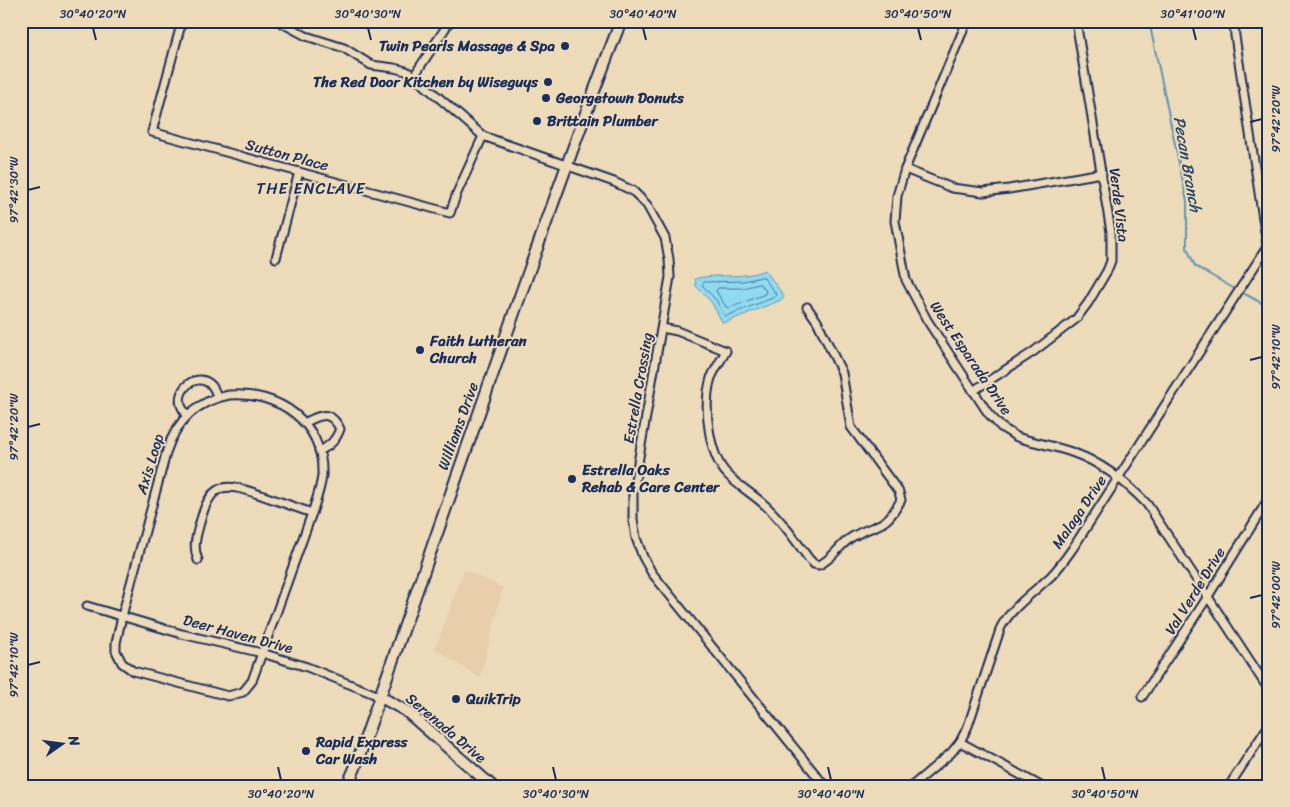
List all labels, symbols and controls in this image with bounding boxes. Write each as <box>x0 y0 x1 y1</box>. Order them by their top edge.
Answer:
text: 30°40'20"N <box>60 3 127 25</box>
text: 30°40'30"N <box>335 3 402 25</box>
text: 30°40'40"N <box>609 3 677 25</box>
text: 30°40'50"N <box>884 3 952 25</box>
text: 30°41'00"N <box>1161 3 1226 25</box>
place label: Twin Pearls Massage & Spa <box>379 33 555 59</box>
marker: Twin Pearls Massage & Spa <box>559 40 571 52</box>
place label: The Red Door Kitchen by Wiseguys <box>313 69 539 95</box>
marker: The Red Door Kitchen by Wiseguys <box>542 76 554 88</box>
place label: Georgetown Donuts <box>555 85 685 111</box>
text: 97°42'20"W <box>1265 85 1287 153</box>
marker: Georgetown Donuts <box>540 92 552 104</box>
place label: Brittain Plumber <box>547 108 659 134</box>
water label: Pecan Branch <box>1165 114 1210 216</box>
marker: Brittain Plumber <box>531 115 543 127</box>
street label: Sutton Place <box>242 131 332 179</box>
text: 97°42'30"W <box>3 156 25 223</box>
street label: Verde Vista <box>1102 167 1136 244</box>
district label: THE ENCLAVE <box>256 174 366 203</box>
street label: West Esparada Drive <box>923 295 1019 421</box>
text: 97°42'10"W <box>1265 324 1287 390</box>
place label: Faith Lutheran Church <box>429 328 527 371</box>
street label: Estrella Crossing <box>615 330 661 446</box>
marker: Faith Lutheran Church <box>414 344 426 356</box>
street label: Williams Drive <box>430 378 486 474</box>
text: 97°42'20"W <box>3 393 25 461</box>
street label: Axis Loop <box>128 430 172 499</box>
place label: Estrella Oaks Rehab & Care Center <box>581 457 721 500</box>
street label: Malaga Drive <box>1045 469 1114 554</box>
marker: Estrella Oaks Rehab & Care Center <box>566 473 578 485</box>
street label: Val Verde Drive <box>1158 542 1232 640</box>
text: 97°42'00"W <box>1265 560 1287 629</box>
street label: Deer Haven Drive <box>180 607 296 661</box>
text: 97°42'10"W <box>3 632 25 698</box>
street label: Serenada Drive <box>400 686 492 770</box>
place label: QuikTrip <box>465 686 521 712</box>
marker: QuikTrip <box>450 693 462 705</box>
north arrow <box>38 720 88 770</box>
place label: Rapid Express Car Wash <box>315 729 408 772</box>
text: N <box>61 732 88 749</box>
marker: Rapid Express Car Wash <box>300 745 312 757</box>
text: 30°40'20"N <box>248 783 315 805</box>
text: 30°40'30"N <box>523 783 590 805</box>
text: 30°40'40"N <box>797 783 865 805</box>
text: 30°40'50"N <box>1071 783 1139 805</box>

